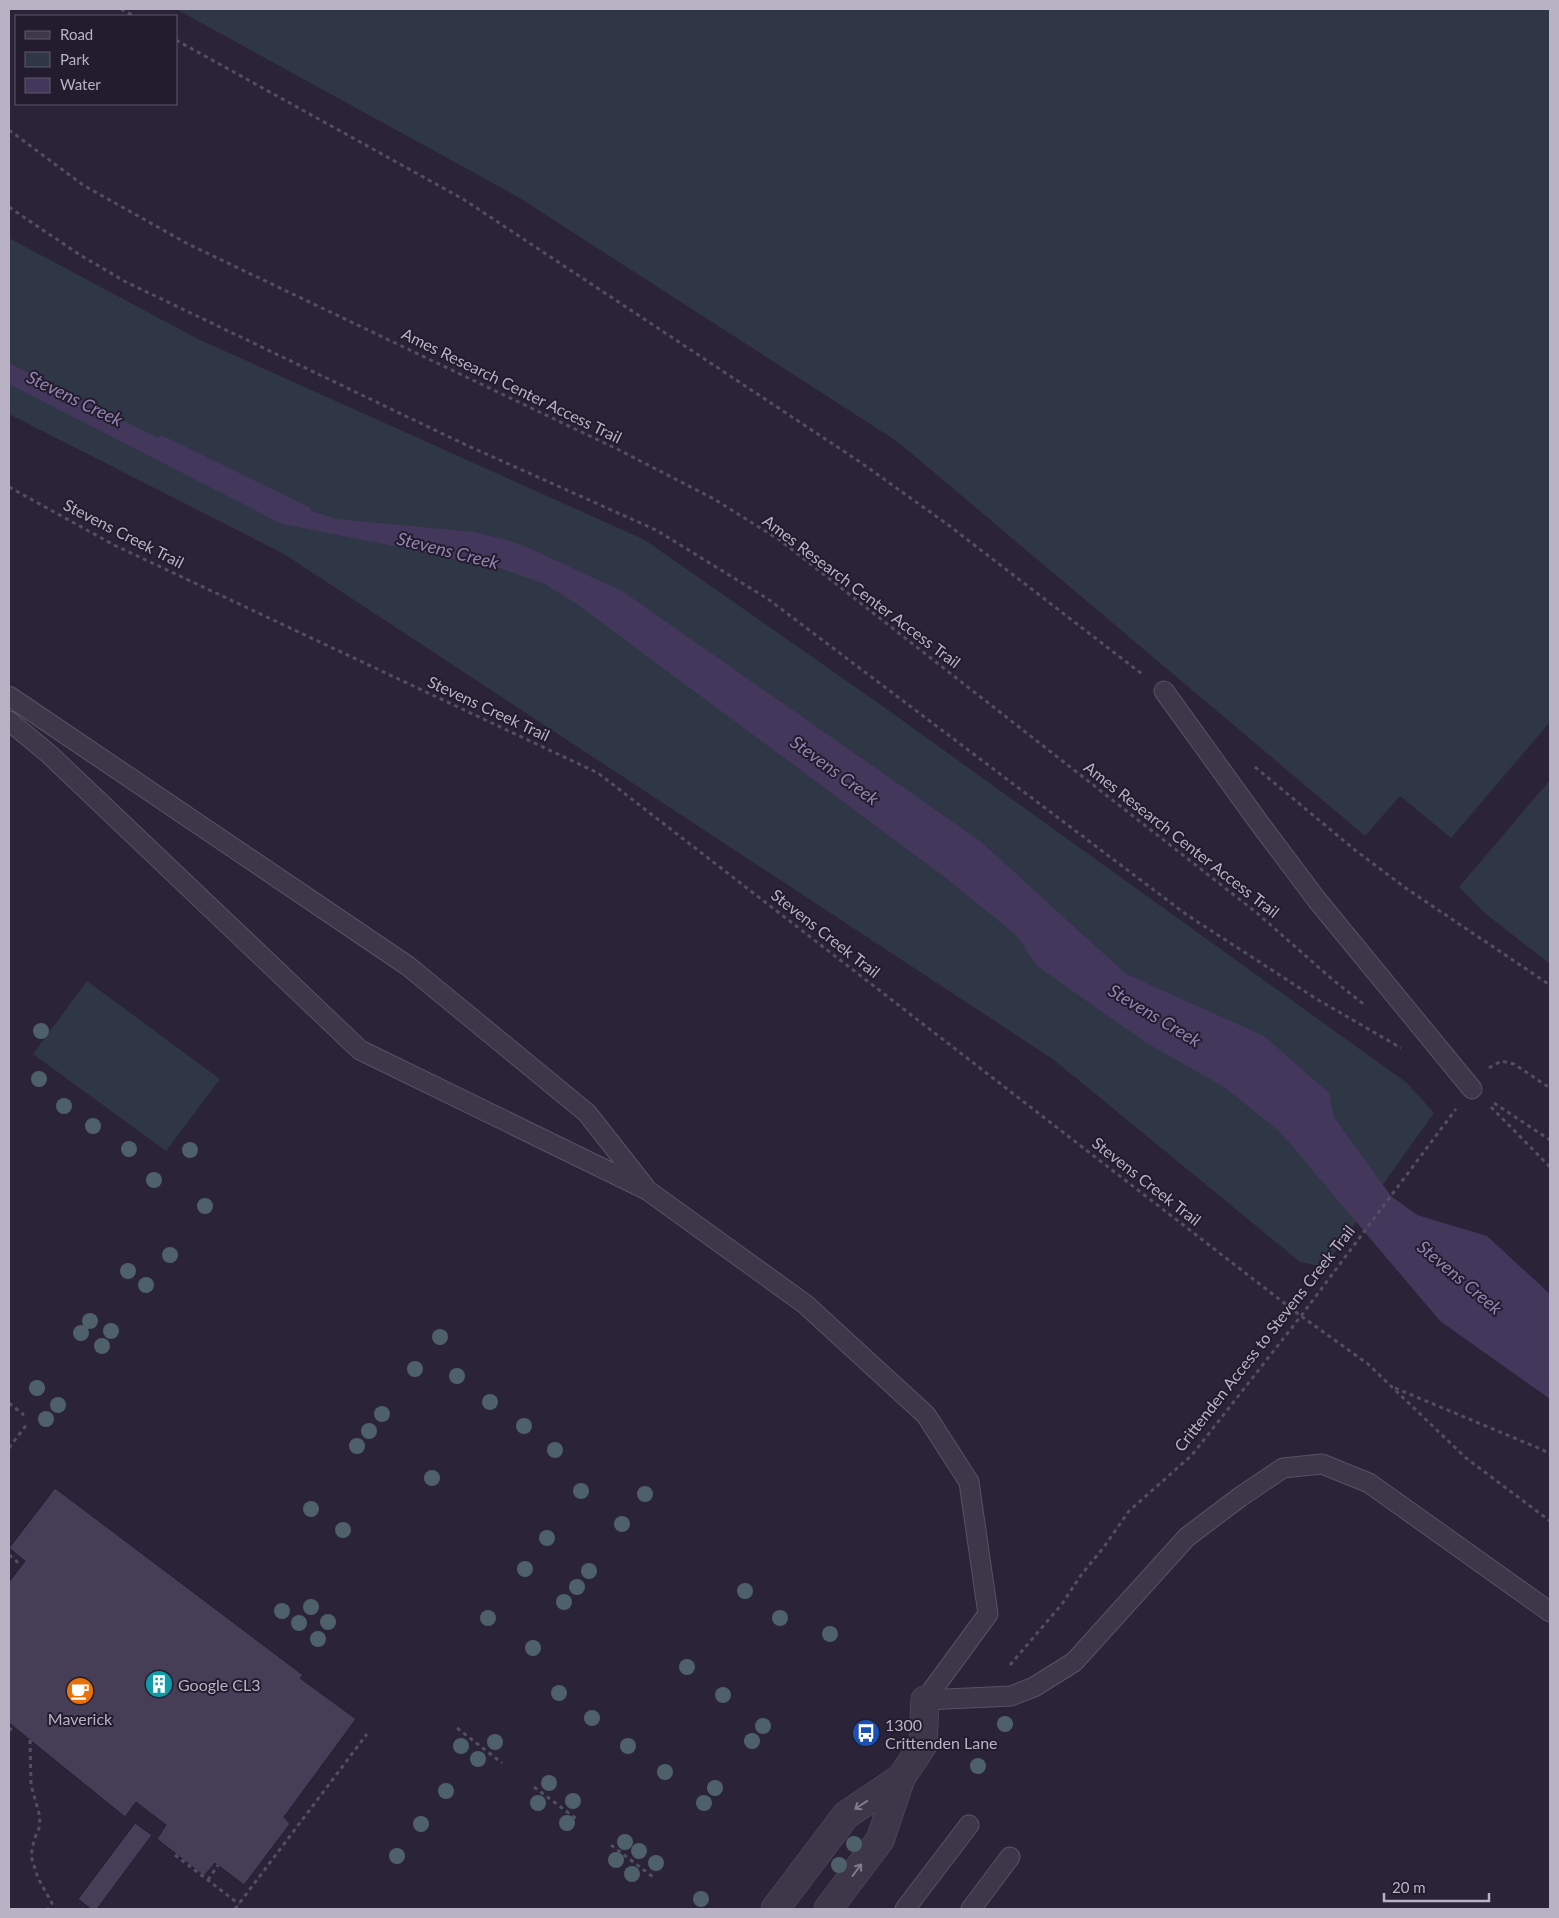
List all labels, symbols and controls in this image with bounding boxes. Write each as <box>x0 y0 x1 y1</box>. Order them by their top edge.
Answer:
legend <box>15 15 178 105</box>
text: Road <box>60 25 93 43</box>
text: Park <box>60 50 90 68</box>
text: Water <box>60 75 101 93</box>
street label: Ames Research Center Access Trail <box>399 323 625 447</box>
water label: Stevens Creek <box>23 365 127 431</box>
street label: Stevens Creek Trail <box>61 494 187 572</box>
street label: Ames Research Center Access Trail <box>760 510 964 672</box>
water label: Stevens Creek <box>395 527 502 573</box>
street label: Stevens Creek Trail <box>425 671 553 745</box>
water label: Stevens Creek <box>786 731 884 810</box>
street label: Ames Research Center Access Trail <box>1081 757 1283 921</box>
street label: Stevens Creek Trail <box>768 885 884 981</box>
water label: Stevens Creek <box>1105 979 1206 1051</box>
street label: Stevens Creek Trail <box>1089 1133 1205 1229</box>
street label: Crittenden Access to Stevens Creek Trail <box>1170 1221 1358 1455</box>
water label: Stevens Creek <box>1413 1235 1507 1319</box>
building icon: Google CL3 <box>144 1669 174 1699</box>
place label: Google CL3 <box>178 1675 261 1694</box>
cafe icon: Maverick <box>65 1676 95 1706</box>
place label: Maverick <box>48 1709 113 1728</box>
place label: 1300 Crittenden Lane <box>885 1715 998 1752</box>
bus stop icon: 1300 Crittenden Lane <box>851 1718 881 1748</box>
one-way arrow <box>854 1800 868 1810</box>
one-way arrow <box>852 1863 862 1877</box>
scale bar <box>1384 1870 1489 1902</box>
text: 20 m <box>1392 1878 1426 1896</box>

